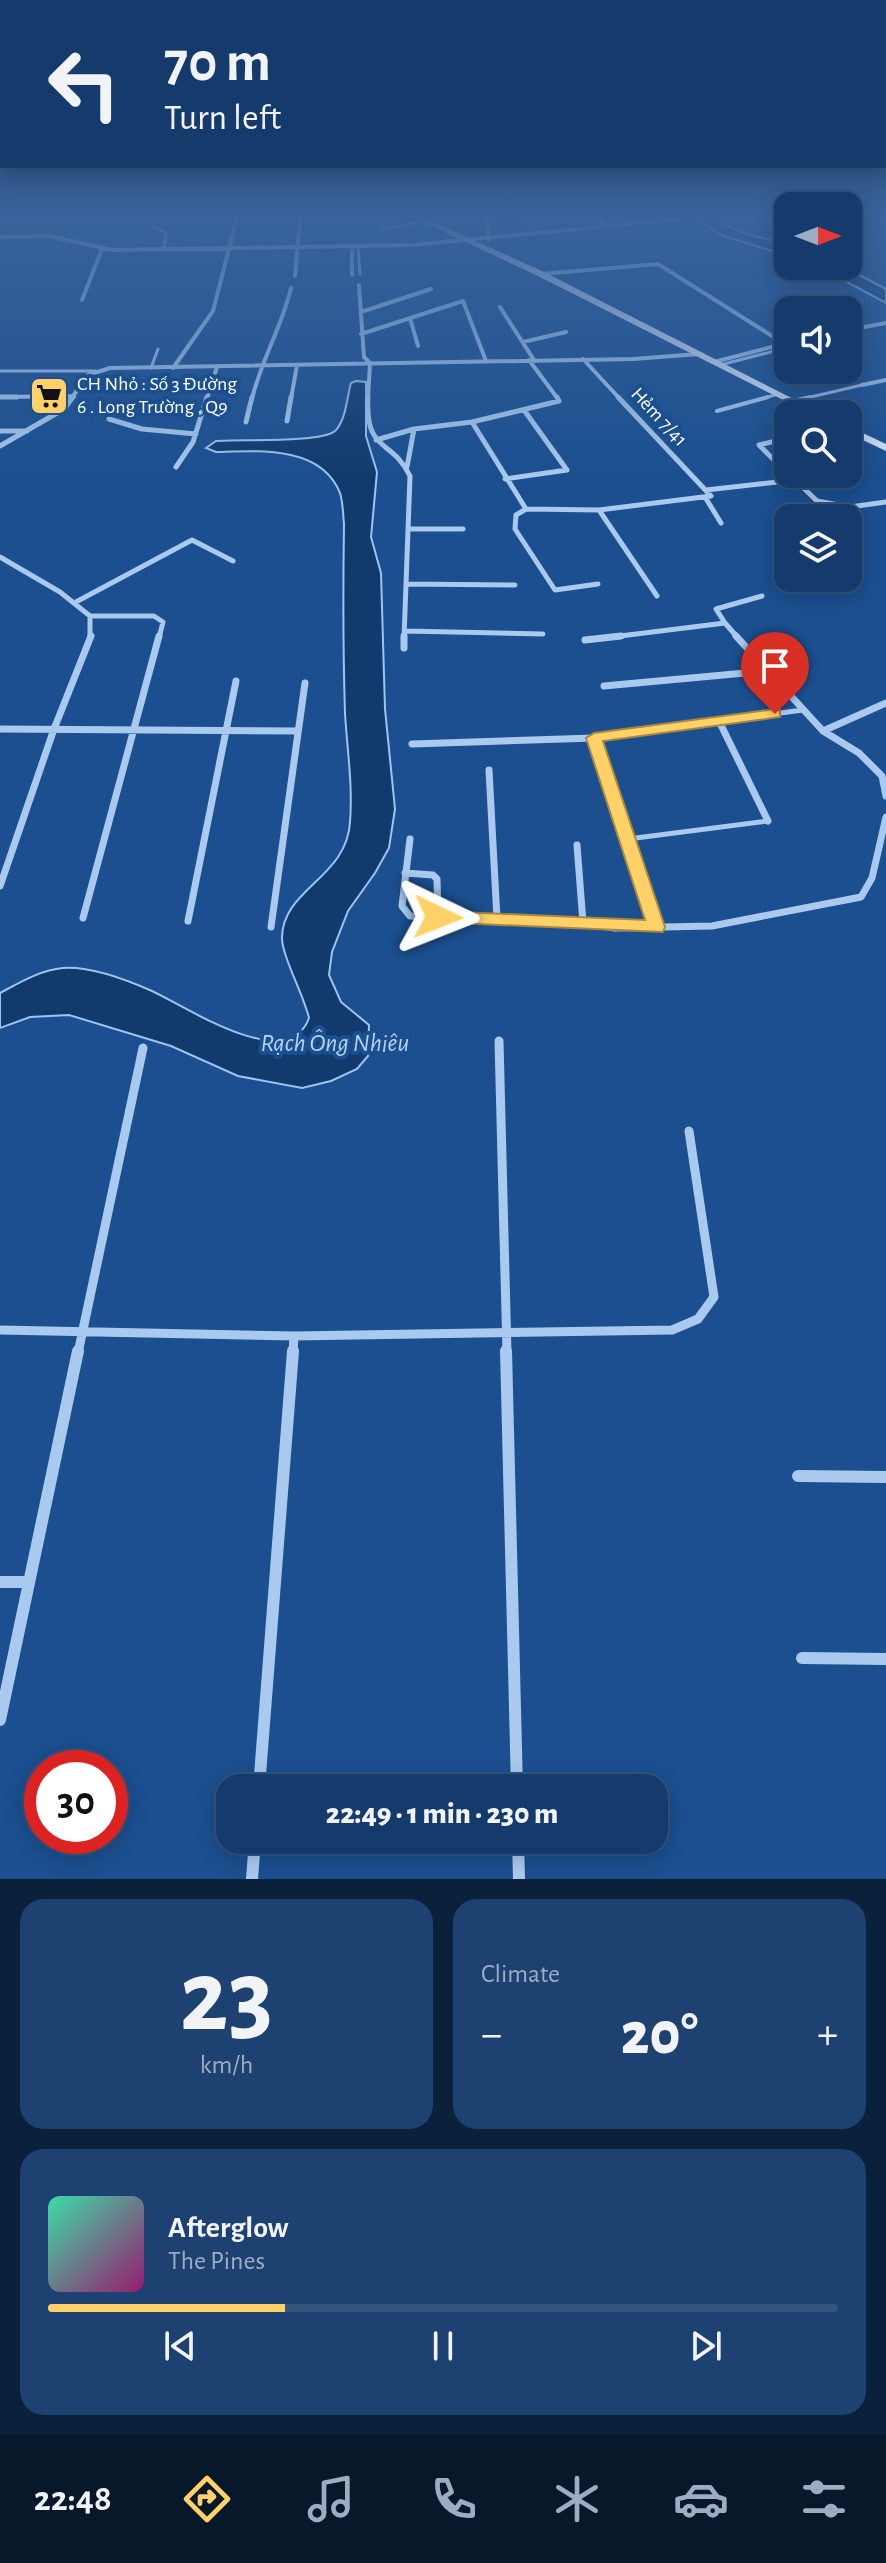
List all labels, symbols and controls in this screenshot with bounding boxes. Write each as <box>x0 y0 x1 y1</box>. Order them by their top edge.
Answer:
icon: left <box>32 32 136 136</box>
text: 70 m <box>164 35 271 91</box>
text: Turn left <box>164 100 281 136</box>
north arrow <box>774 192 862 280</box>
map controls <box>774 192 862 592</box>
button: sound <box>774 296 862 384</box>
place label: CH Nhỏ : Số 3 Đường 6 . Long Trường . Q9 <box>77 374 237 417</box>
supermarket icon: CH Nhỏ : Số 3 Đường 6 . Long Trường . Q9 <box>28 375 70 417</box>
street label: Hẻm 7/41 <box>627 384 691 450</box>
button: search <box>774 400 862 488</box>
button: layers <box>774 504 862 592</box>
pin <box>741 632 809 714</box>
icon: arrive <box>753 644 797 688</box>
position arrow <box>396 875 480 959</box>
water label: Rạch Ông Nhiêu <box>260 1029 410 1056</box>
speed limit sign: 30 <box>24 1750 128 1854</box>
text: 22:49 · 1 min · 230 m <box>326 1799 558 1829</box>
text: 23 <box>180 1946 273 2050</box>
text: Climate <box>481 1961 560 1987</box>
text: 20° <box>621 2005 698 2065</box>
text: − <box>481 2013 502 2057</box>
text: + <box>817 2013 838 2057</box>
text: km/h <box>200 2052 253 2078</box>
text: Afterglow <box>168 2213 289 2243</box>
text: The Pines <box>168 2248 265 2274</box>
icon: previous <box>158 2324 202 2368</box>
icon: pause <box>421 2324 465 2368</box>
icon: next <box>684 2324 728 2368</box>
icon: directions <box>179 2471 235 2527</box>
icon: music <box>303 2471 359 2527</box>
icon: phone <box>426 2471 482 2527</box>
icon: climate <box>549 2471 605 2527</box>
icon: car <box>673 2471 729 2527</box>
icon: filters <box>796 2471 852 2527</box>
text: 22:48 <box>34 2481 112 2517</box>

